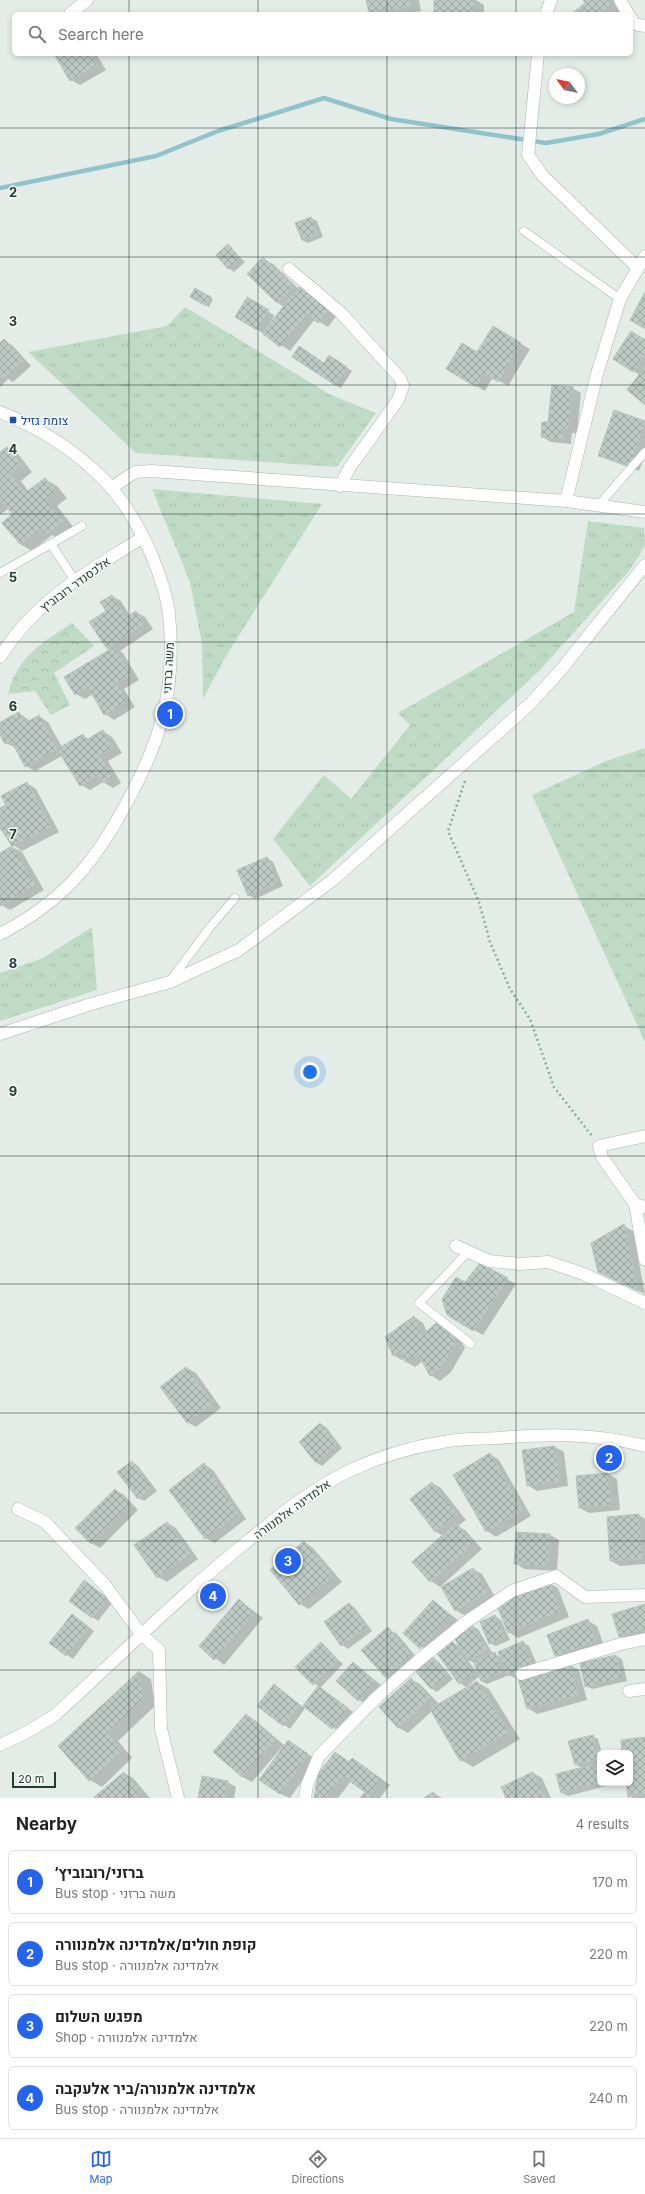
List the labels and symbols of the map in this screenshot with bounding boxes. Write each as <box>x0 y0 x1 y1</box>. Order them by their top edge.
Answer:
north arrow <box>549 68 585 104</box>
text: 2 <box>9 184 17 200</box>
text: 3 <box>9 313 17 329</box>
place label: צומת גזיל <box>21 413 69 428</box>
marker: צומת גזיל <box>8 415 18 425</box>
text: 4 <box>9 441 18 457</box>
street label: אלכסנדר רובוביץ <box>37 553 113 615</box>
text: 5 <box>9 569 17 585</box>
street label: משה ברזני <box>159 642 177 694</box>
text: 6 <box>9 698 17 714</box>
pin: 1 <box>157 699 183 729</box>
text: 7 <box>9 826 17 842</box>
text: 8 <box>9 955 17 971</box>
your location <box>300 1062 320 1082</box>
text: 9 <box>9 1083 17 1099</box>
pin: 2 <box>596 1443 622 1473</box>
street label: אלמדינה אלמנוורה <box>250 1476 334 1542</box>
pin: 3 <box>275 1546 301 1576</box>
pin: 4 <box>200 1581 226 1611</box>
scale bar <box>12 1770 56 1789</box>

